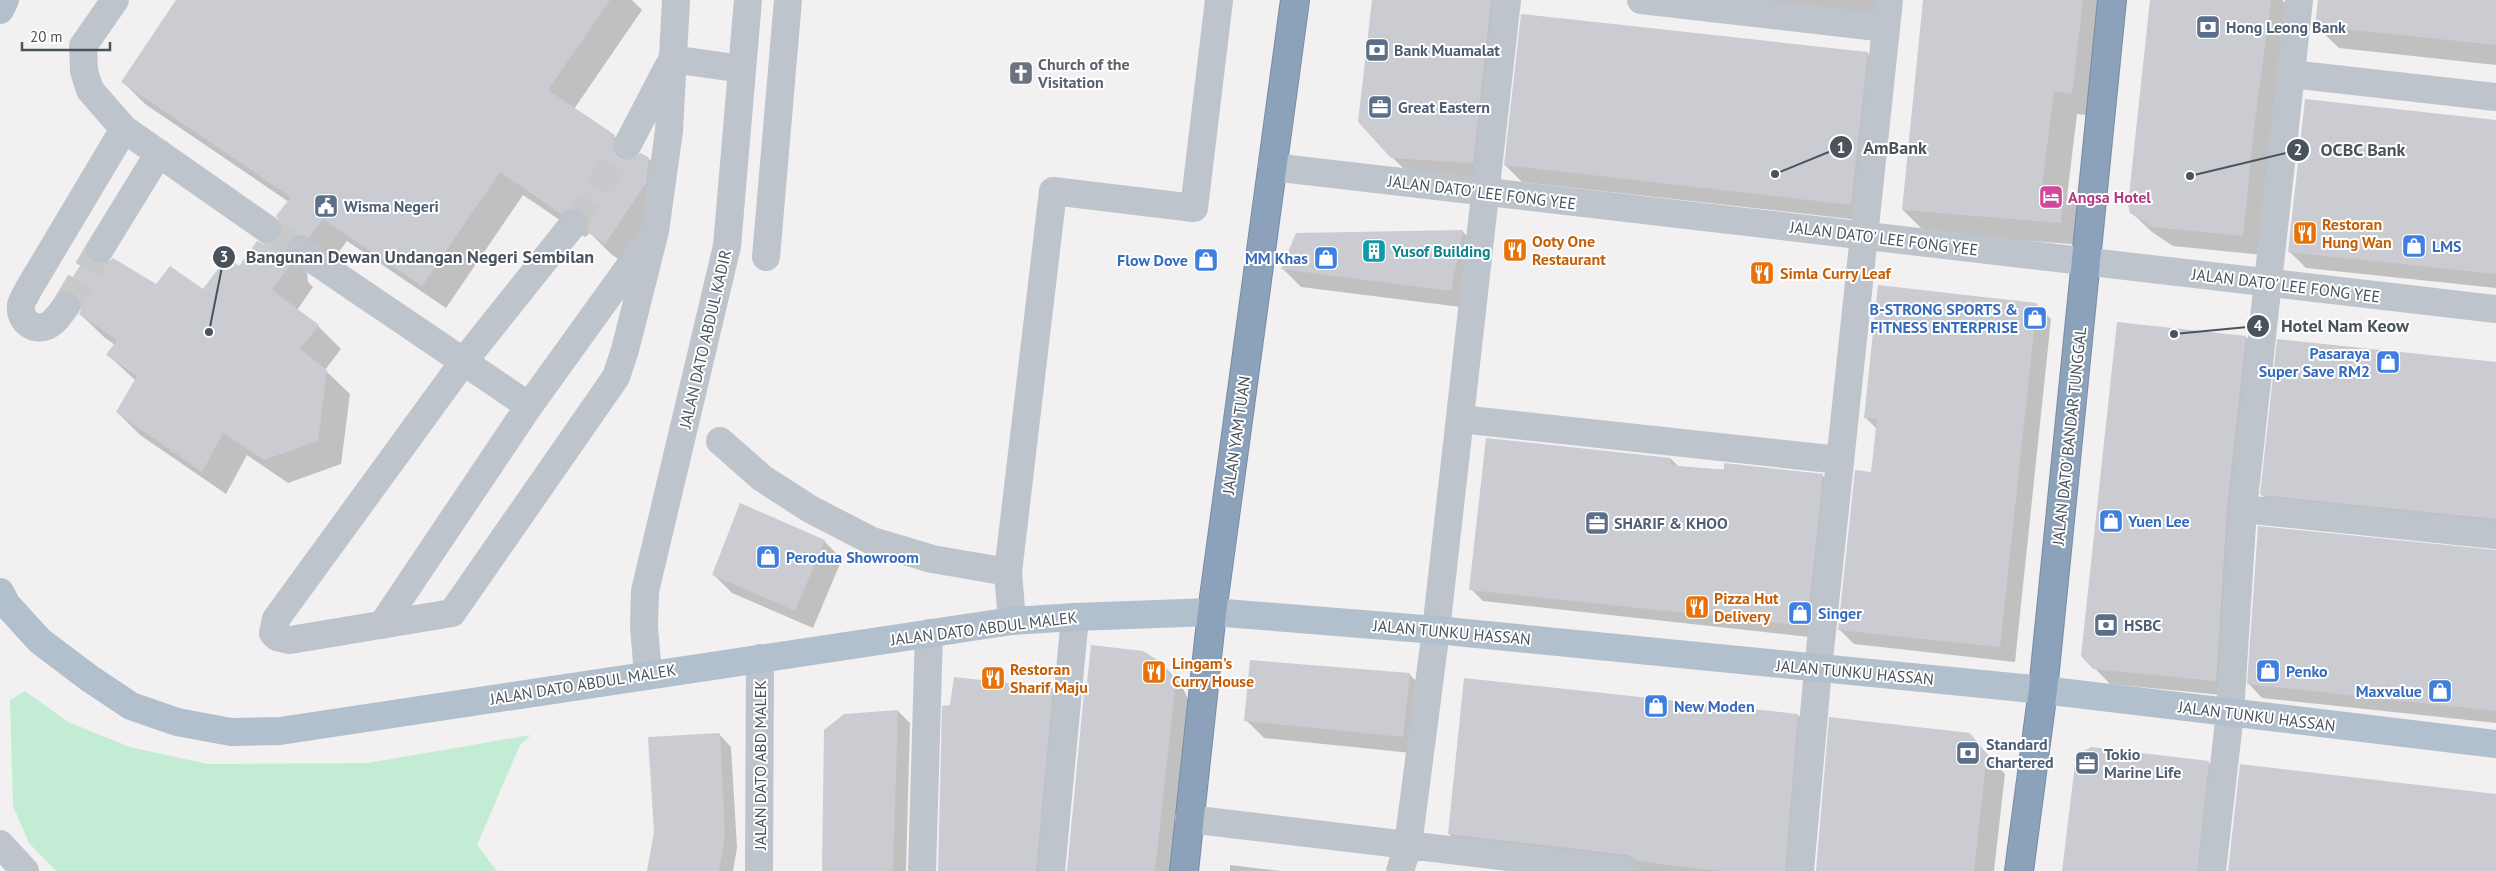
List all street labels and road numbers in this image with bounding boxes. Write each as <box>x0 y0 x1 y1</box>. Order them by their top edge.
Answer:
street label: JALAN DATO' LEE FONG YEE <box>1386 170 1577 213</box>
street label: JALAN DATO' LEE FONG YEE <box>1788 216 1979 259</box>
street label: JALAN DATO ABDUL KADIR <box>674 248 735 431</box>
street label: JALAN DATO' LEE FONG YEE <box>2190 263 2381 306</box>
street label: JALAN DATO' BANDAR TUNGGAL <box>2047 326 2090 547</box>
street label: JALAN YAM TUAN <box>1218 374 1254 496</box>
street label: JALAN DATO ABDUL MALEK <box>888 607 1079 650</box>
street label: JALAN TUNKU HASSAN <box>1371 615 1532 649</box>
street label: JALAN TUNKU HASSAN <box>1774 655 1935 689</box>
street label: JALAN DATO ABDUL MALEK <box>488 659 678 709</box>
street label: JALAN DATO ABD MALEK <box>750 680 770 851</box>
street label: JALAN TUNKU HASSAN <box>2176 696 2337 736</box>

